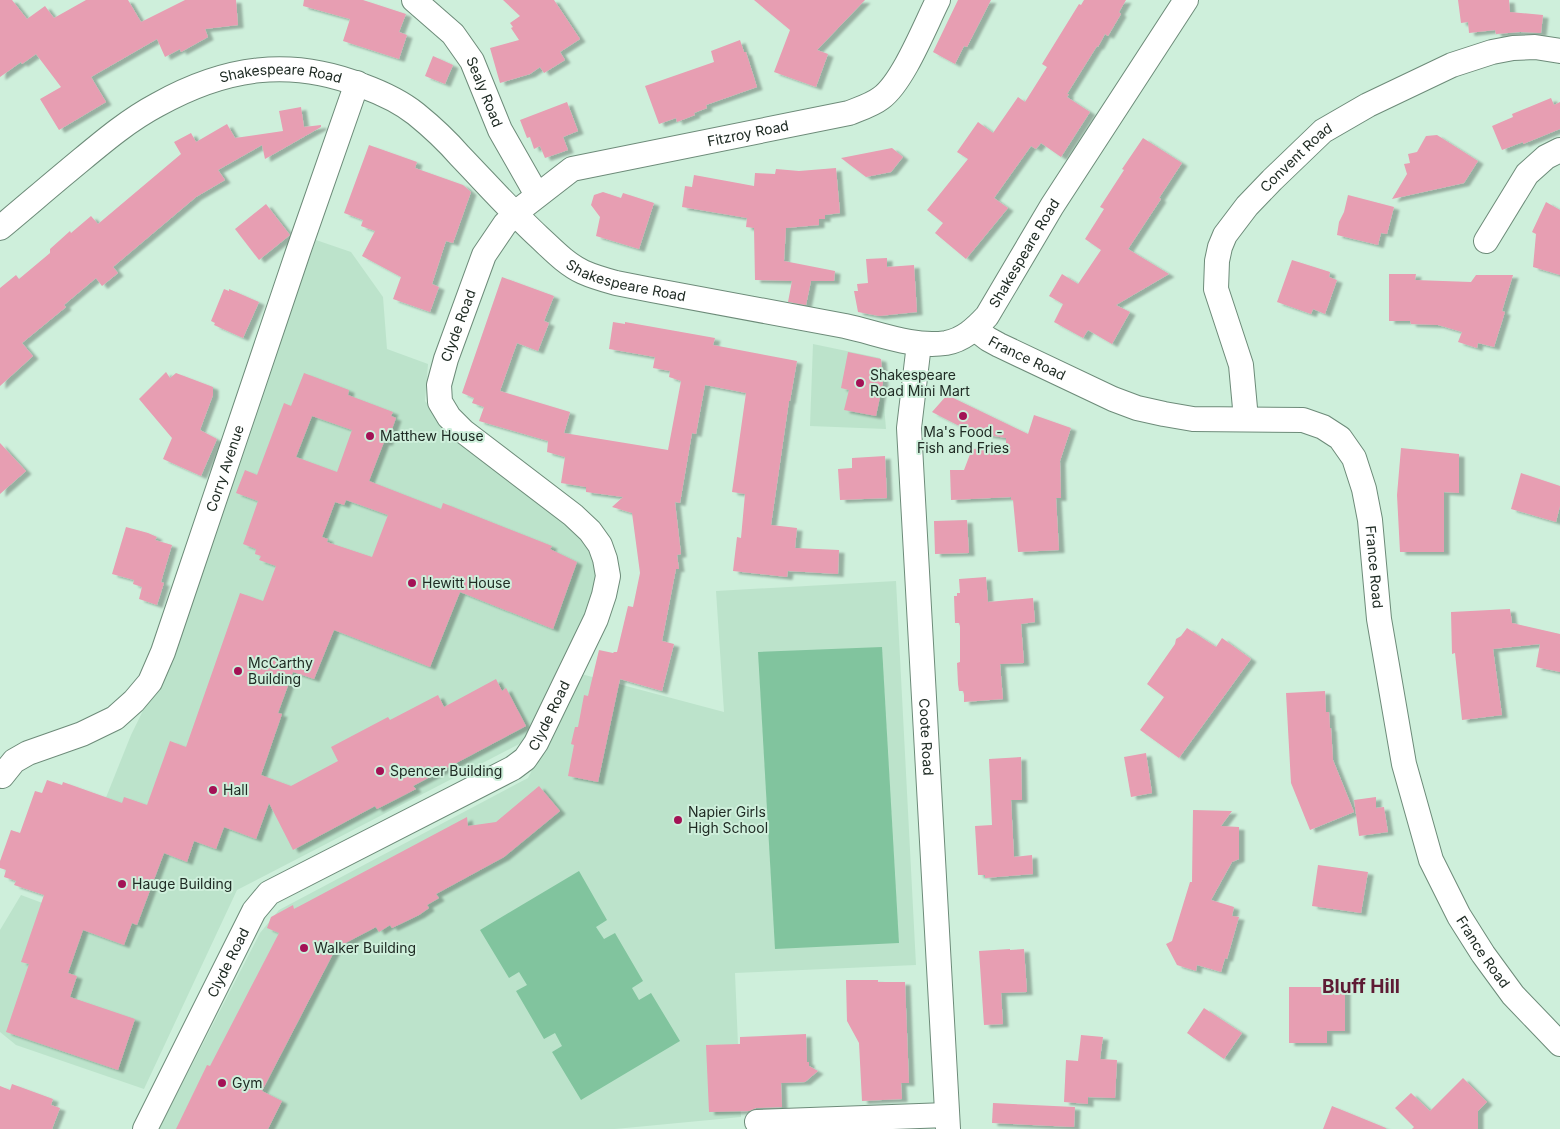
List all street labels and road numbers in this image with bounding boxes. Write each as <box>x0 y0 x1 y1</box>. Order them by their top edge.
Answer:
street label: Sealy Road <box>463 54 507 129</box>
street label: Shakespeare Road <box>217 60 344 86</box>
street label: Fitzroy Road <box>706 116 790 149</box>
street label: Convent Road <box>1256 119 1335 195</box>
street label: Shakespeare Road <box>985 195 1063 311</box>
street label: Shakespeare Road <box>563 255 687 304</box>
street label: Clyde Road <box>437 287 479 364</box>
street label: France Road <box>986 332 1069 383</box>
street label: Corry Avenue <box>202 423 247 514</box>
street label: France Road <box>1363 525 1387 609</box>
street label: Clyde Road <box>524 678 573 754</box>
street label: Coote Road <box>916 698 937 776</box>
street label: France Road <box>1453 913 1514 991</box>
street label: Clyde Road <box>203 925 252 1000</box>

